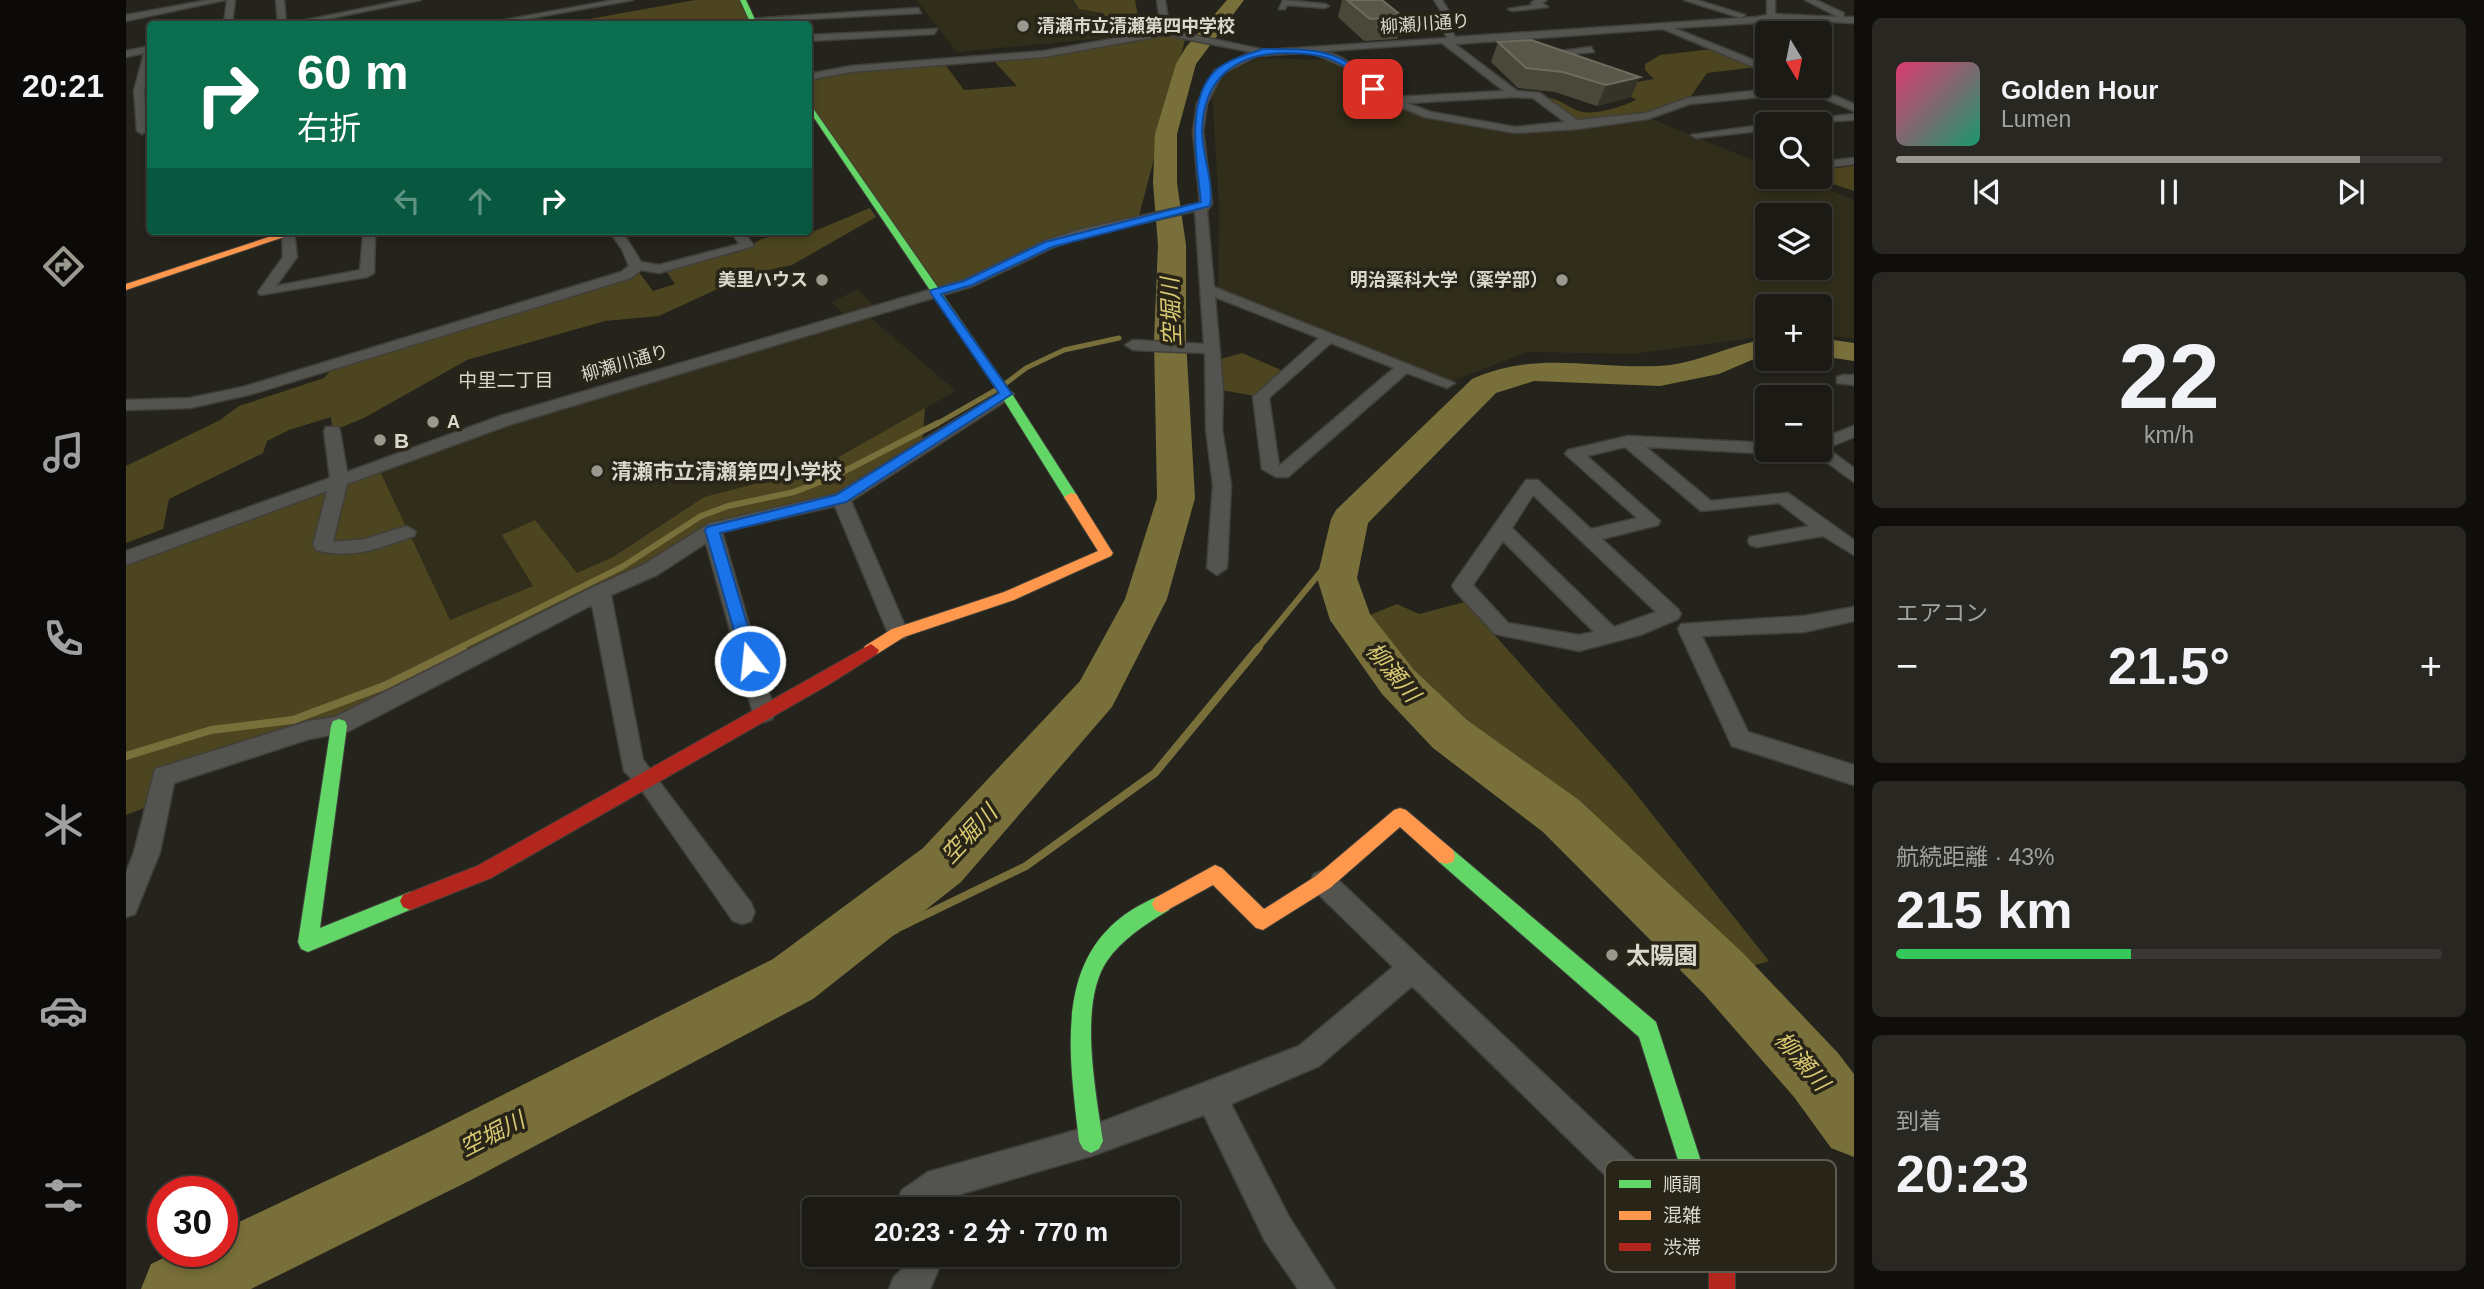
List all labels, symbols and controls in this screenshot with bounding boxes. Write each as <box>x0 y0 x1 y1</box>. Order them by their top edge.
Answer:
street label: 柳瀬川通り <box>1379 11 1471 37</box>
place label: 清瀬市立清瀬第四中学校 <box>1037 16 1235 36</box>
marker: 清瀬市立清瀬第四中学校 <box>1015 18 1031 34</box>
north arrow <box>1755 21 1832 98</box>
map controls <box>1755 21 1832 462</box>
text: 60 m <box>297 45 409 99</box>
icon: right <box>182 49 273 140</box>
pin <box>1343 59 1403 119</box>
text: 20:21 <box>22 68 104 104</box>
icon: arrive <box>1354 70 1392 108</box>
text: Golden Hour <box>2001 75 2158 105</box>
text: Lumen <box>2001 106 2071 132</box>
text: 右折 <box>297 110 361 146</box>
button: search <box>1755 112 1832 189</box>
icon: previous <box>1968 173 2006 211</box>
icon: pause <box>2150 173 2188 211</box>
icon: next <box>2332 173 2370 211</box>
icon: left <box>388 182 426 220</box>
icon: ahead <box>461 182 499 220</box>
icon: right <box>534 182 572 220</box>
button: layers <box>1755 203 1832 280</box>
icon: directions <box>39 242 88 291</box>
place label: 美里ハウス <box>718 270 808 290</box>
place label: 明治薬科大学（薬学部） <box>1350 270 1548 290</box>
marker: 美里ハウス <box>814 272 830 288</box>
marker: 明治薬科大学（薬学部） <box>1554 272 1570 288</box>
water label: 空堀川 <box>1157 274 1185 347</box>
button: + <box>1755 294 1832 371</box>
text: 22 <box>2118 326 2220 427</box>
street label: 柳瀬川通り <box>579 341 671 385</box>
district label: 中里二丁目 <box>458 370 554 391</box>
button: − <box>1755 385 1832 462</box>
place label: A <box>447 412 460 432</box>
marker: A <box>425 414 441 430</box>
text: km/h <box>2144 422 2194 448</box>
icon: music <box>39 428 88 477</box>
place label: B <box>394 429 409 452</box>
marker: B <box>372 432 388 448</box>
place label: 清瀬市立清瀬第四小学校 <box>611 460 842 483</box>
marker: 清瀬市立清瀬第四小学校 <box>589 463 605 479</box>
text: エアコン <box>1896 600 1988 626</box>
icon: phone <box>39 614 88 663</box>
position arrow <box>713 624 787 698</box>
water label: 柳瀬川 <box>1361 637 1427 709</box>
text: 21.5° <box>2108 637 2230 695</box>
text: − <box>1896 645 1918 687</box>
text: + <box>2420 645 2442 687</box>
water label: 空堀川 <box>936 798 1004 868</box>
icon: climate <box>39 800 88 849</box>
text: 航続距離 · 43% <box>1896 844 2054 870</box>
text: 215 km <box>1896 881 2072 939</box>
place label: 太陽園 <box>1626 942 1698 969</box>
marker: 太陽園 <box>1604 947 1620 963</box>
icon: car <box>39 986 88 1035</box>
water label: 柳瀬川 <box>1770 1026 1836 1098</box>
water label: 空堀川 <box>455 1105 531 1161</box>
text: 到着 <box>1896 1108 1942 1134</box>
text: 20:23 <box>1896 1145 2029 1203</box>
legend <box>1605 1160 1836 1272</box>
icon: filters <box>39 1171 88 1220</box>
text: 順調 <box>1663 1174 1701 1195</box>
speed limit sign: 30 <box>147 1176 238 1267</box>
text: 混雑 <box>1663 1205 1701 1226</box>
text: 20:23 · 2 分 · 770 m <box>874 1217 1108 1247</box>
text: 渋滞 <box>1663 1237 1701 1258</box>

